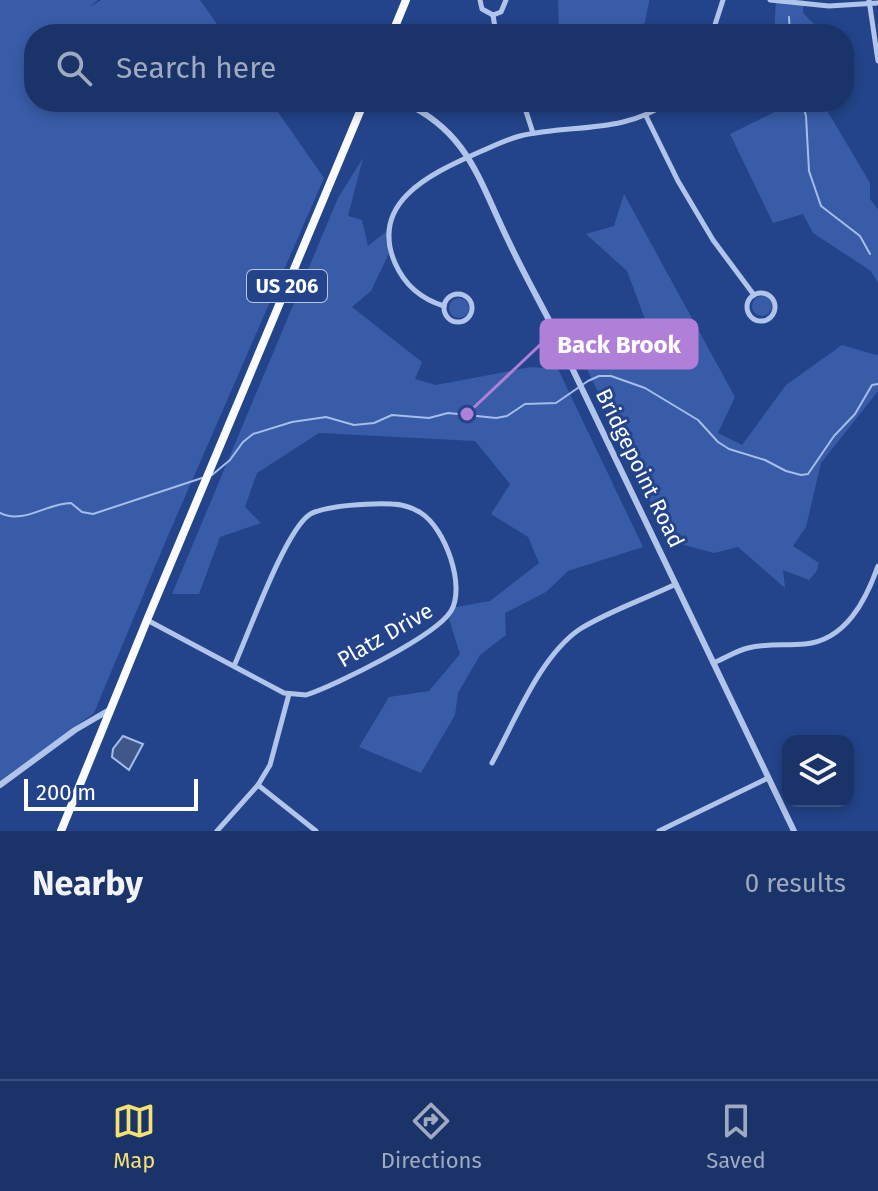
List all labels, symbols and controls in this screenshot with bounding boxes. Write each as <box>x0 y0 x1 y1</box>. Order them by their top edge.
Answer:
search box <box>24 24 854 112</box>
icon: search <box>52 46 96 90</box>
text: Search here <box>116 50 276 86</box>
road number: US 206 <box>247 270 327 302</box>
callout: Back Brook <box>541 320 697 368</box>
text: Back Brook <box>557 331 681 359</box>
street label: Bridgepoint Road <box>590 384 690 552</box>
street label: Platz Drive <box>332 597 438 673</box>
map controls <box>782 735 854 807</box>
button: layers <box>782 735 854 807</box>
scale bar <box>24 775 198 811</box>
text: 200 m <box>36 779 96 806</box>
text: Nearby <box>32 863 143 904</box>
text: 0 results <box>745 868 846 899</box>
tab: Map <box>112 1099 156 1174</box>
tab: Directions <box>381 1099 482 1174</box>
tab: Saved <box>706 1099 766 1174</box>

